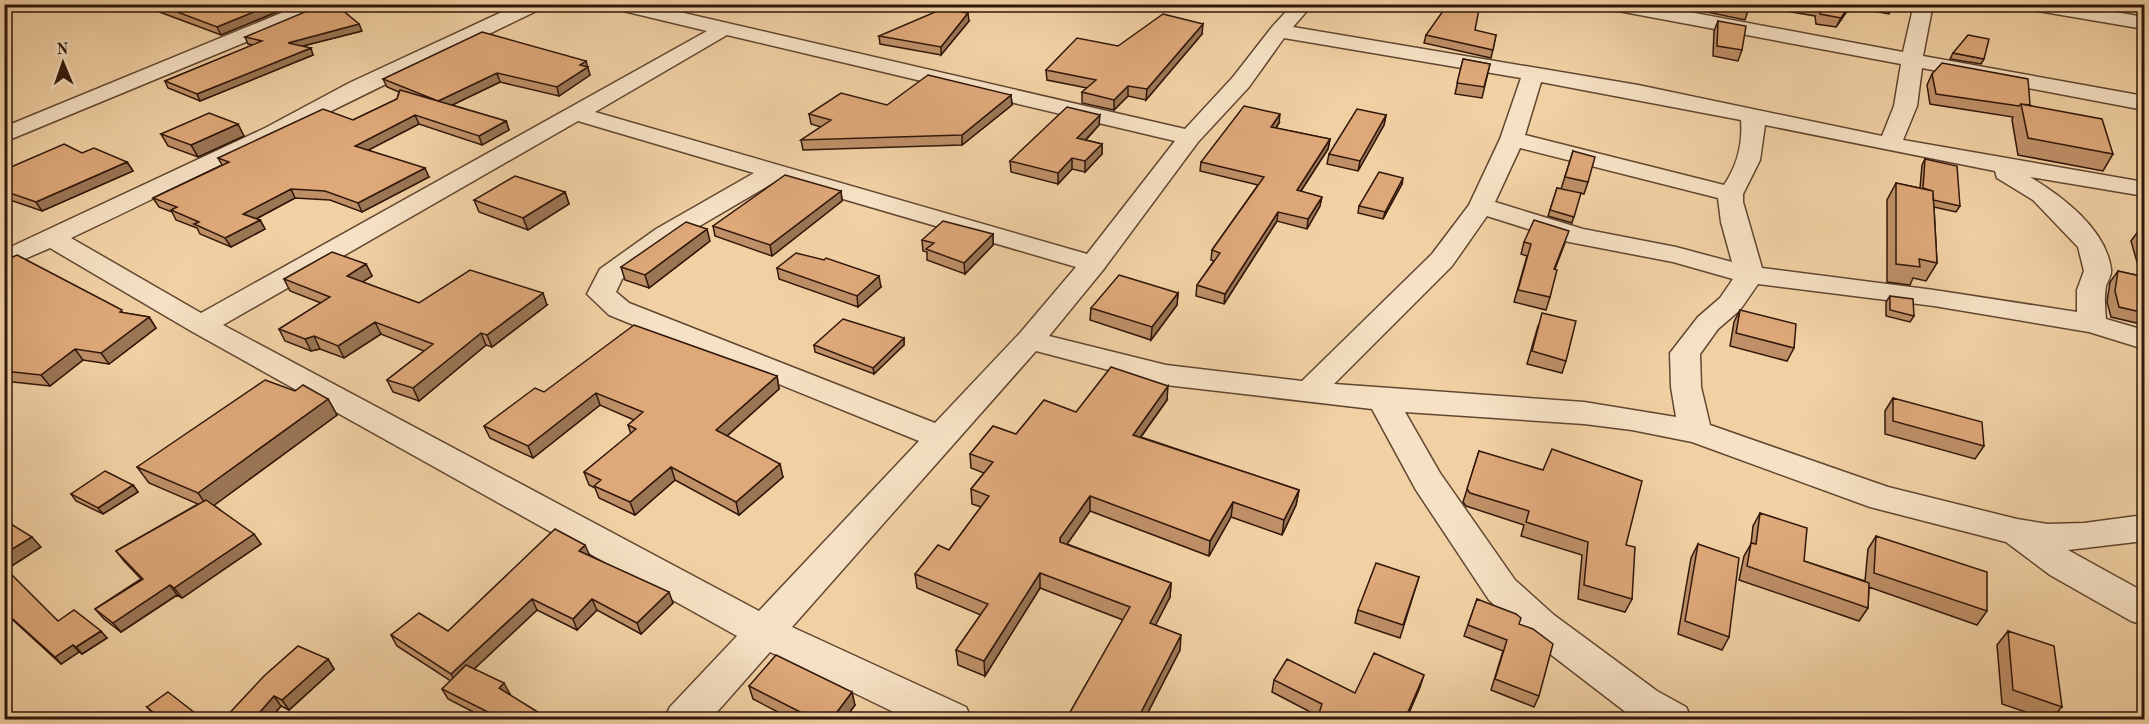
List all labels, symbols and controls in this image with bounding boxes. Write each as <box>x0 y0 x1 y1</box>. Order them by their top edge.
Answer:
north arrow <box>33 33 93 93</box>
text: N <box>56 42 70 58</box>

